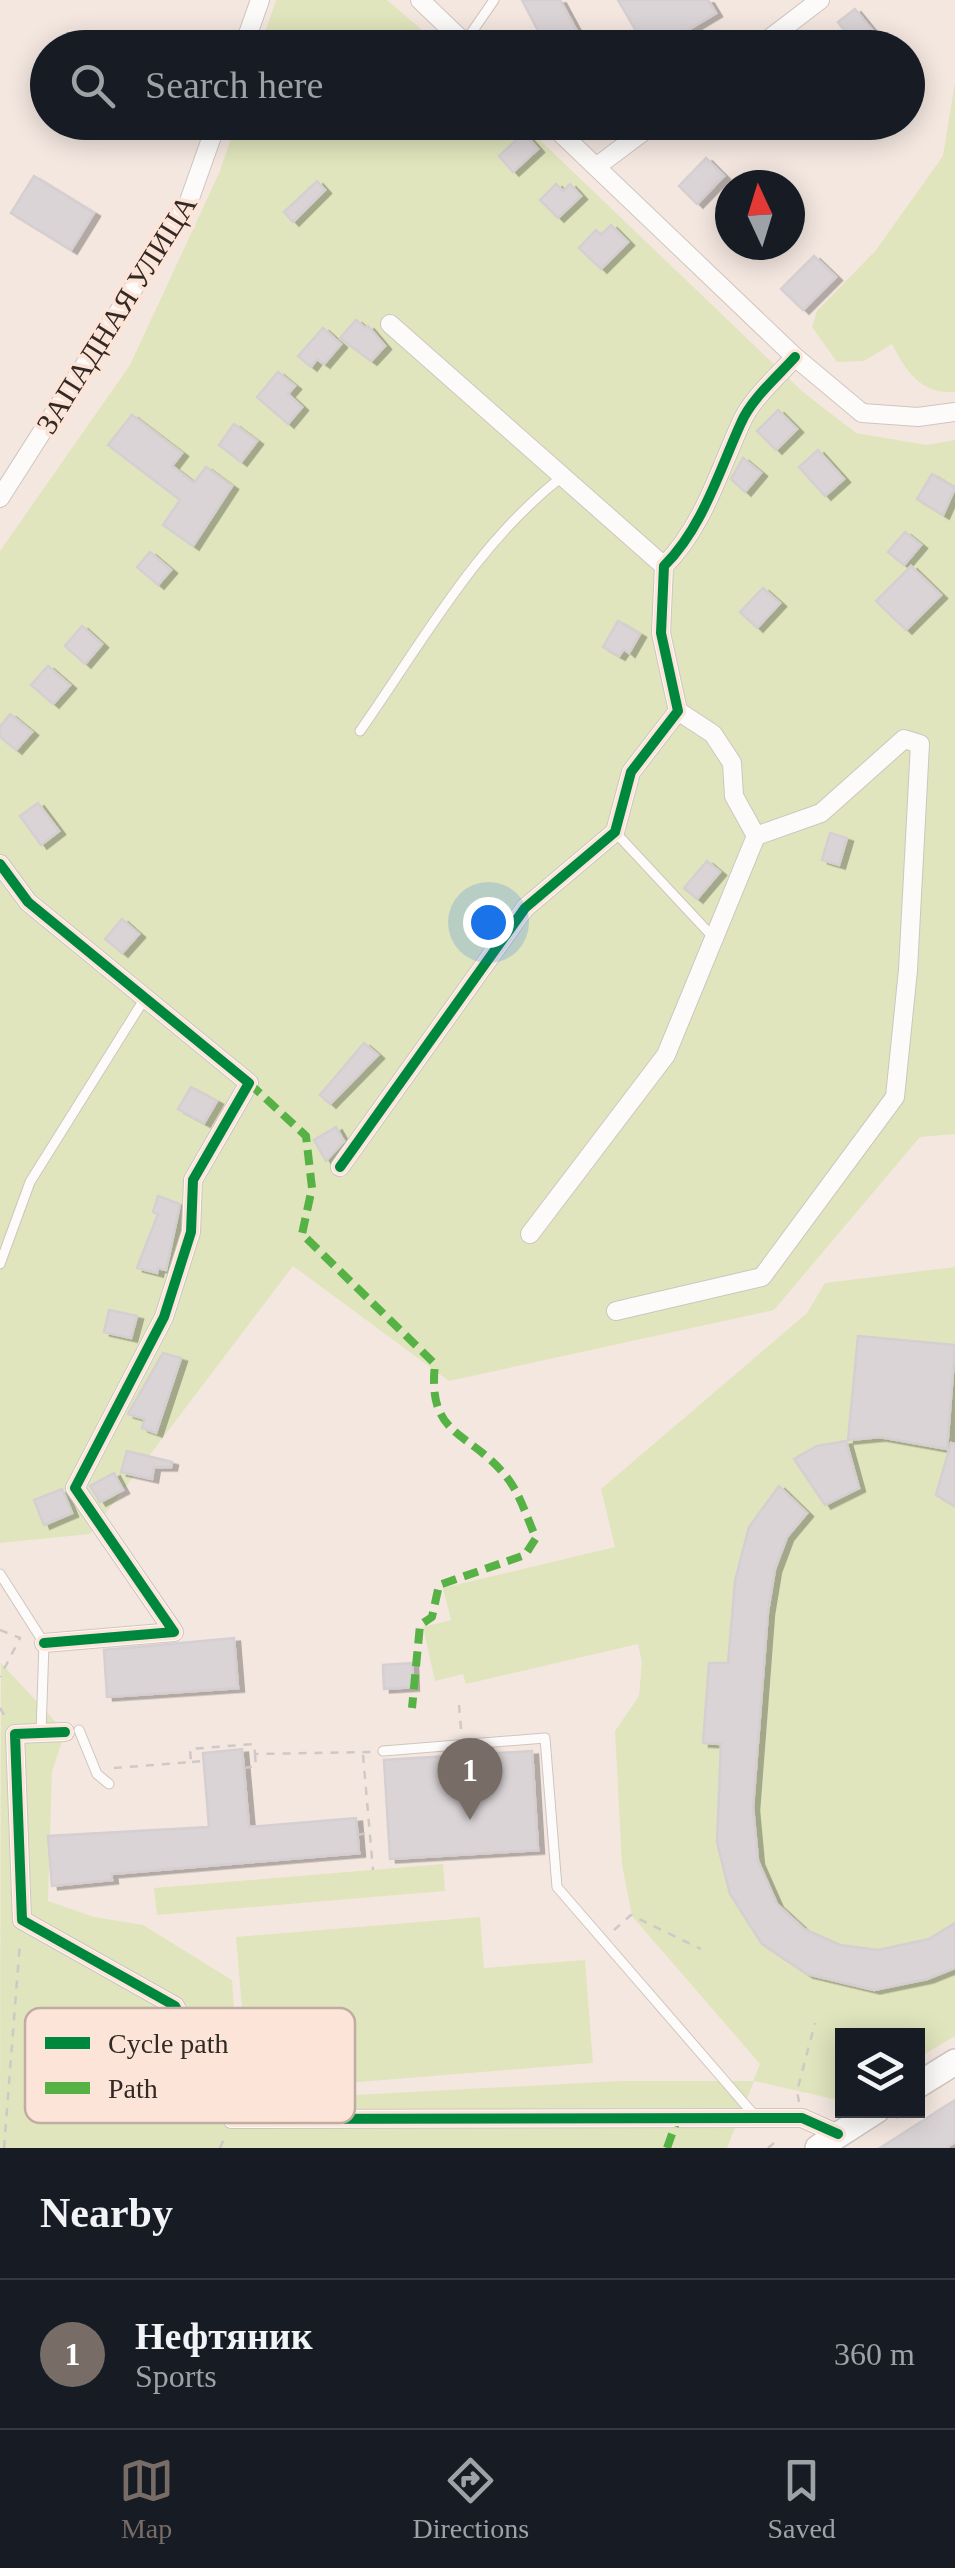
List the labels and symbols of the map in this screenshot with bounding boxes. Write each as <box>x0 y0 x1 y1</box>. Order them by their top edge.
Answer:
north arrow <box>715 170 805 260</box>
street label: ЗАПАДНАЯ УЛИЦА <box>29 189 203 439</box>
your location <box>463 897 514 948</box>
pin: 1 <box>438 1738 502 1820</box>
legend <box>25 2008 355 2123</box>
text: Cycle path <box>108 2028 229 2059</box>
text: Path <box>108 2073 158 2104</box>

